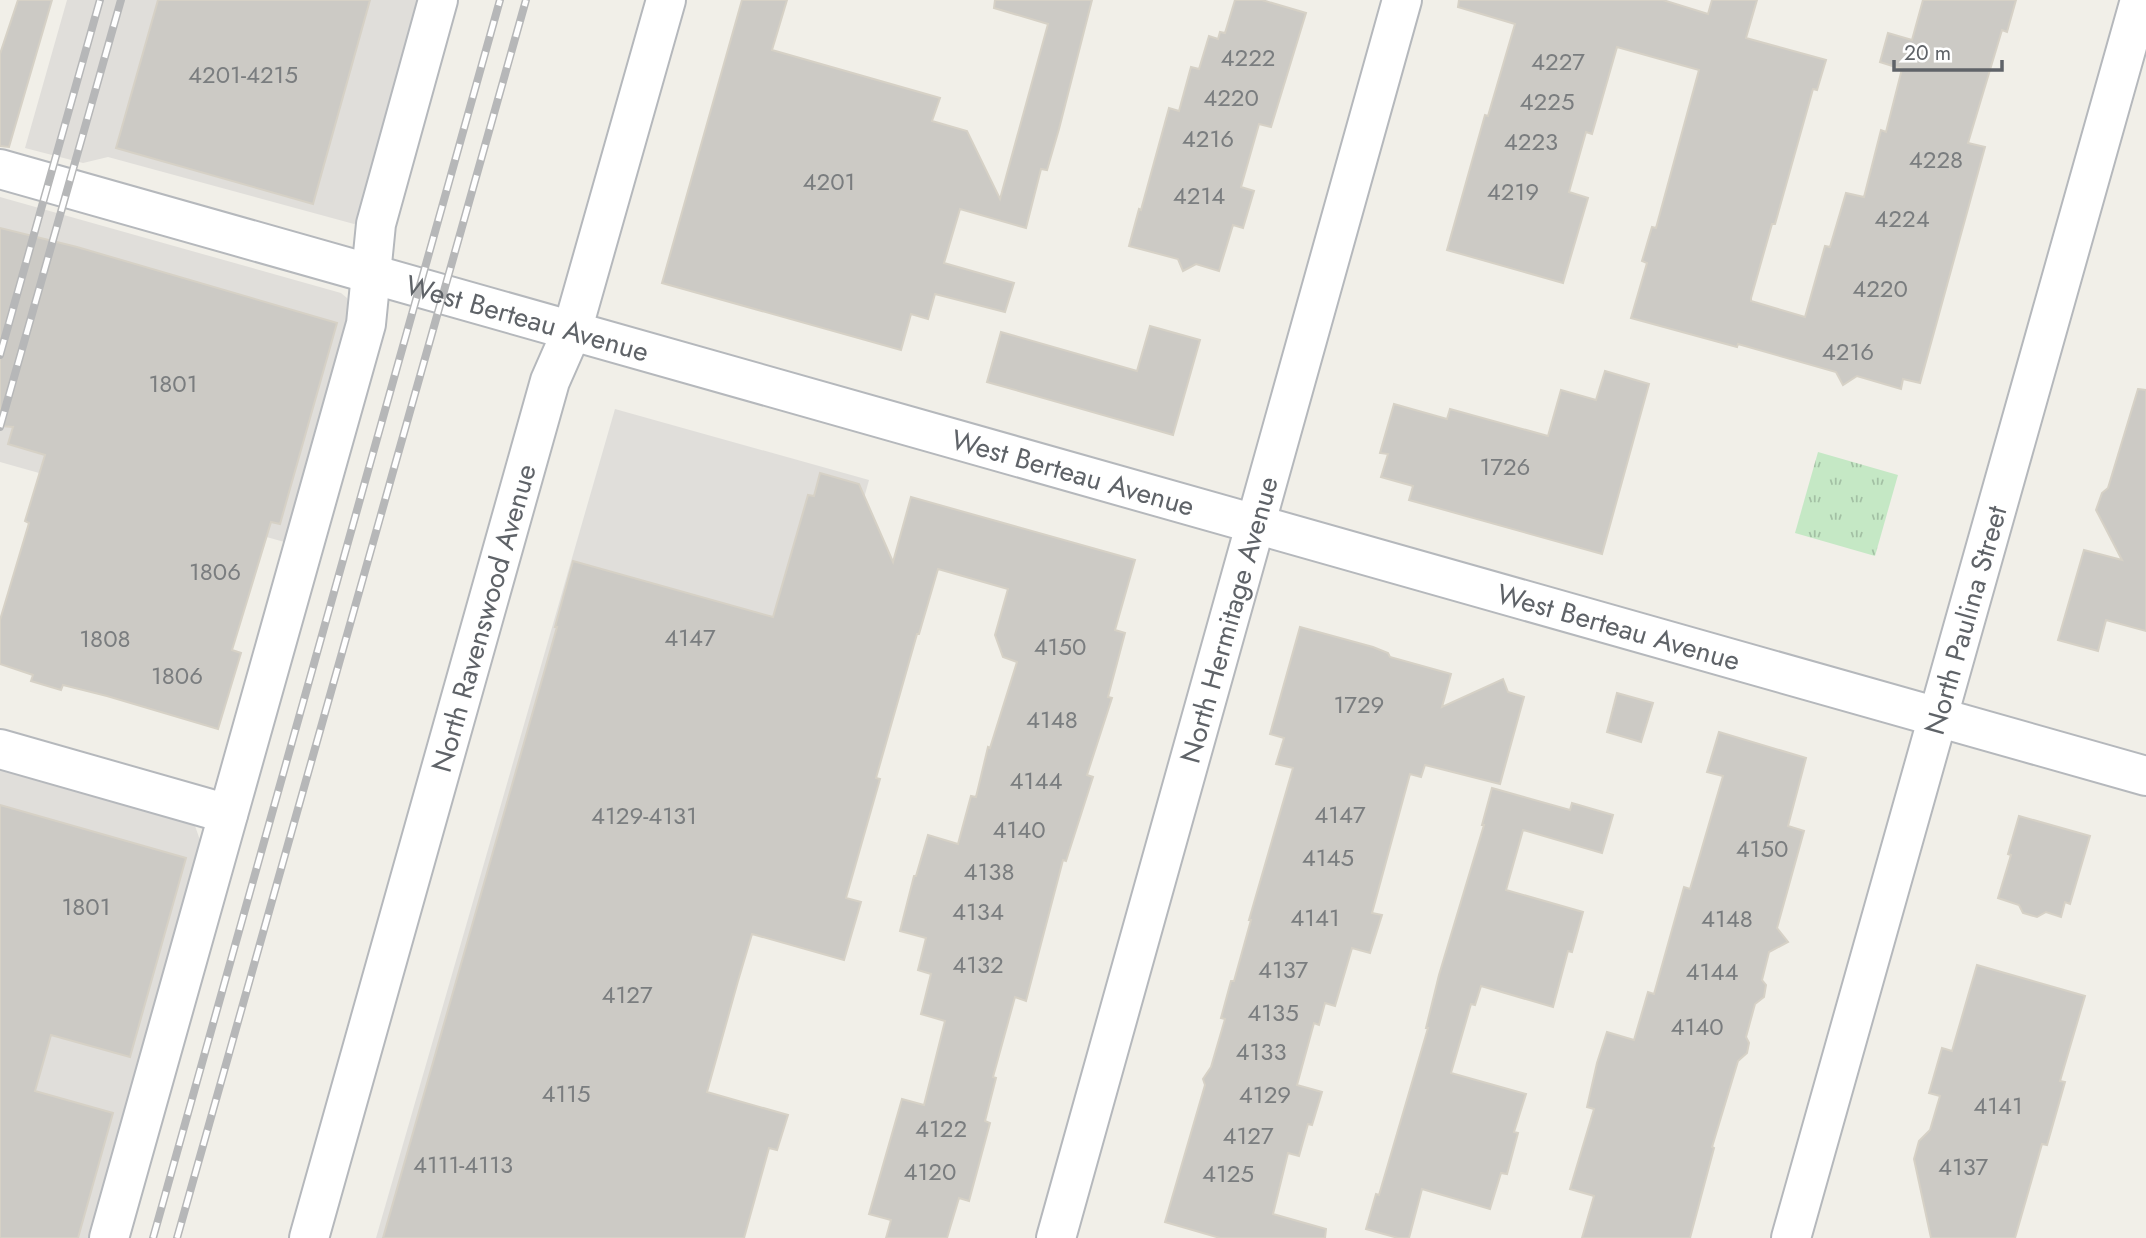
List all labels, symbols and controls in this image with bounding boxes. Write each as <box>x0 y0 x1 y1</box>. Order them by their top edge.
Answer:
scale bar <box>1894 28 2002 72</box>
text: 20 m <box>1904 38 1951 68</box>
house number: 4222 <box>1221 40 1275 75</box>
house number: 4227 <box>1531 44 1585 79</box>
house number: 4201-4215 <box>188 57 298 92</box>
house number: 4220 <box>1203 80 1259 115</box>
house number: 4225 <box>1520 84 1574 119</box>
house number: 4216 <box>1182 121 1234 156</box>
house number: 4223 <box>1504 124 1558 159</box>
house number: 4228 <box>1909 142 1963 177</box>
house number: 4201 <box>803 164 855 199</box>
house number: 4219 <box>1487 174 1539 209</box>
house number: 4214 <box>1173 178 1225 213</box>
house number: 4224 <box>1874 201 1930 236</box>
street label: West Berteau Avenue <box>401 264 654 372</box>
house number: 4220 <box>1852 271 1908 306</box>
house number: 4216 <box>1822 334 1874 369</box>
house number: 1801 <box>148 366 198 401</box>
street label: West Berteau Avenue <box>947 419 1199 526</box>
house number: 1726 <box>1480 449 1530 484</box>
street label: North Ravenswood Avenue <box>420 459 546 777</box>
street label: North Hermitage Avenue <box>1169 472 1288 768</box>
street label: North Paulina Street <box>1913 501 2017 739</box>
house number: 1806 <box>189 554 241 589</box>
street label: West Berteau Avenue <box>1492 573 1745 681</box>
house number: 4147 <box>664 620 716 655</box>
house number: 1808 <box>79 621 131 656</box>
house number: 4150 <box>1034 629 1086 664</box>
house number: 1806 <box>151 658 203 693</box>
house number: 1729 <box>1334 687 1384 722</box>
house number: 4148 <box>1026 702 1078 737</box>
house number: 4144 <box>1010 763 1062 798</box>
house number: 4147 <box>1314 797 1366 832</box>
house number: 4129-4131 <box>591 798 697 833</box>
house number: 4140 <box>992 812 1046 847</box>
house number: 4150 <box>1736 831 1788 866</box>
house number: 4145 <box>1302 840 1354 875</box>
house number: 4138 <box>964 854 1015 889</box>
house number: 1801 <box>61 889 111 924</box>
house number: 4134 <box>952 894 1004 929</box>
house number: 4141 <box>1290 900 1340 935</box>
house number: 4148 <box>1701 901 1753 936</box>
house number: 4132 <box>952 947 1004 982</box>
house number: 4137 <box>1258 952 1308 987</box>
house number: 4144 <box>1686 954 1738 989</box>
house number: 4127 <box>601 977 653 1012</box>
house number: 4135 <box>1247 995 1299 1030</box>
house number: 4140 <box>1670 1009 1724 1044</box>
house number: 4133 <box>1236 1034 1287 1069</box>
house number: 4115 <box>541 1076 591 1111</box>
house number: 4129 <box>1239 1077 1291 1112</box>
house number: 4141 <box>1973 1088 2023 1123</box>
house number: 4122 <box>915 1111 967 1146</box>
house number: 4127 <box>1222 1118 1274 1153</box>
house number: 4111-4113 <box>413 1147 513 1182</box>
house number: 4137 <box>1938 1149 1988 1184</box>
house number: 4120 <box>904 1154 956 1189</box>
house number: 4125 <box>1202 1156 1254 1191</box>

